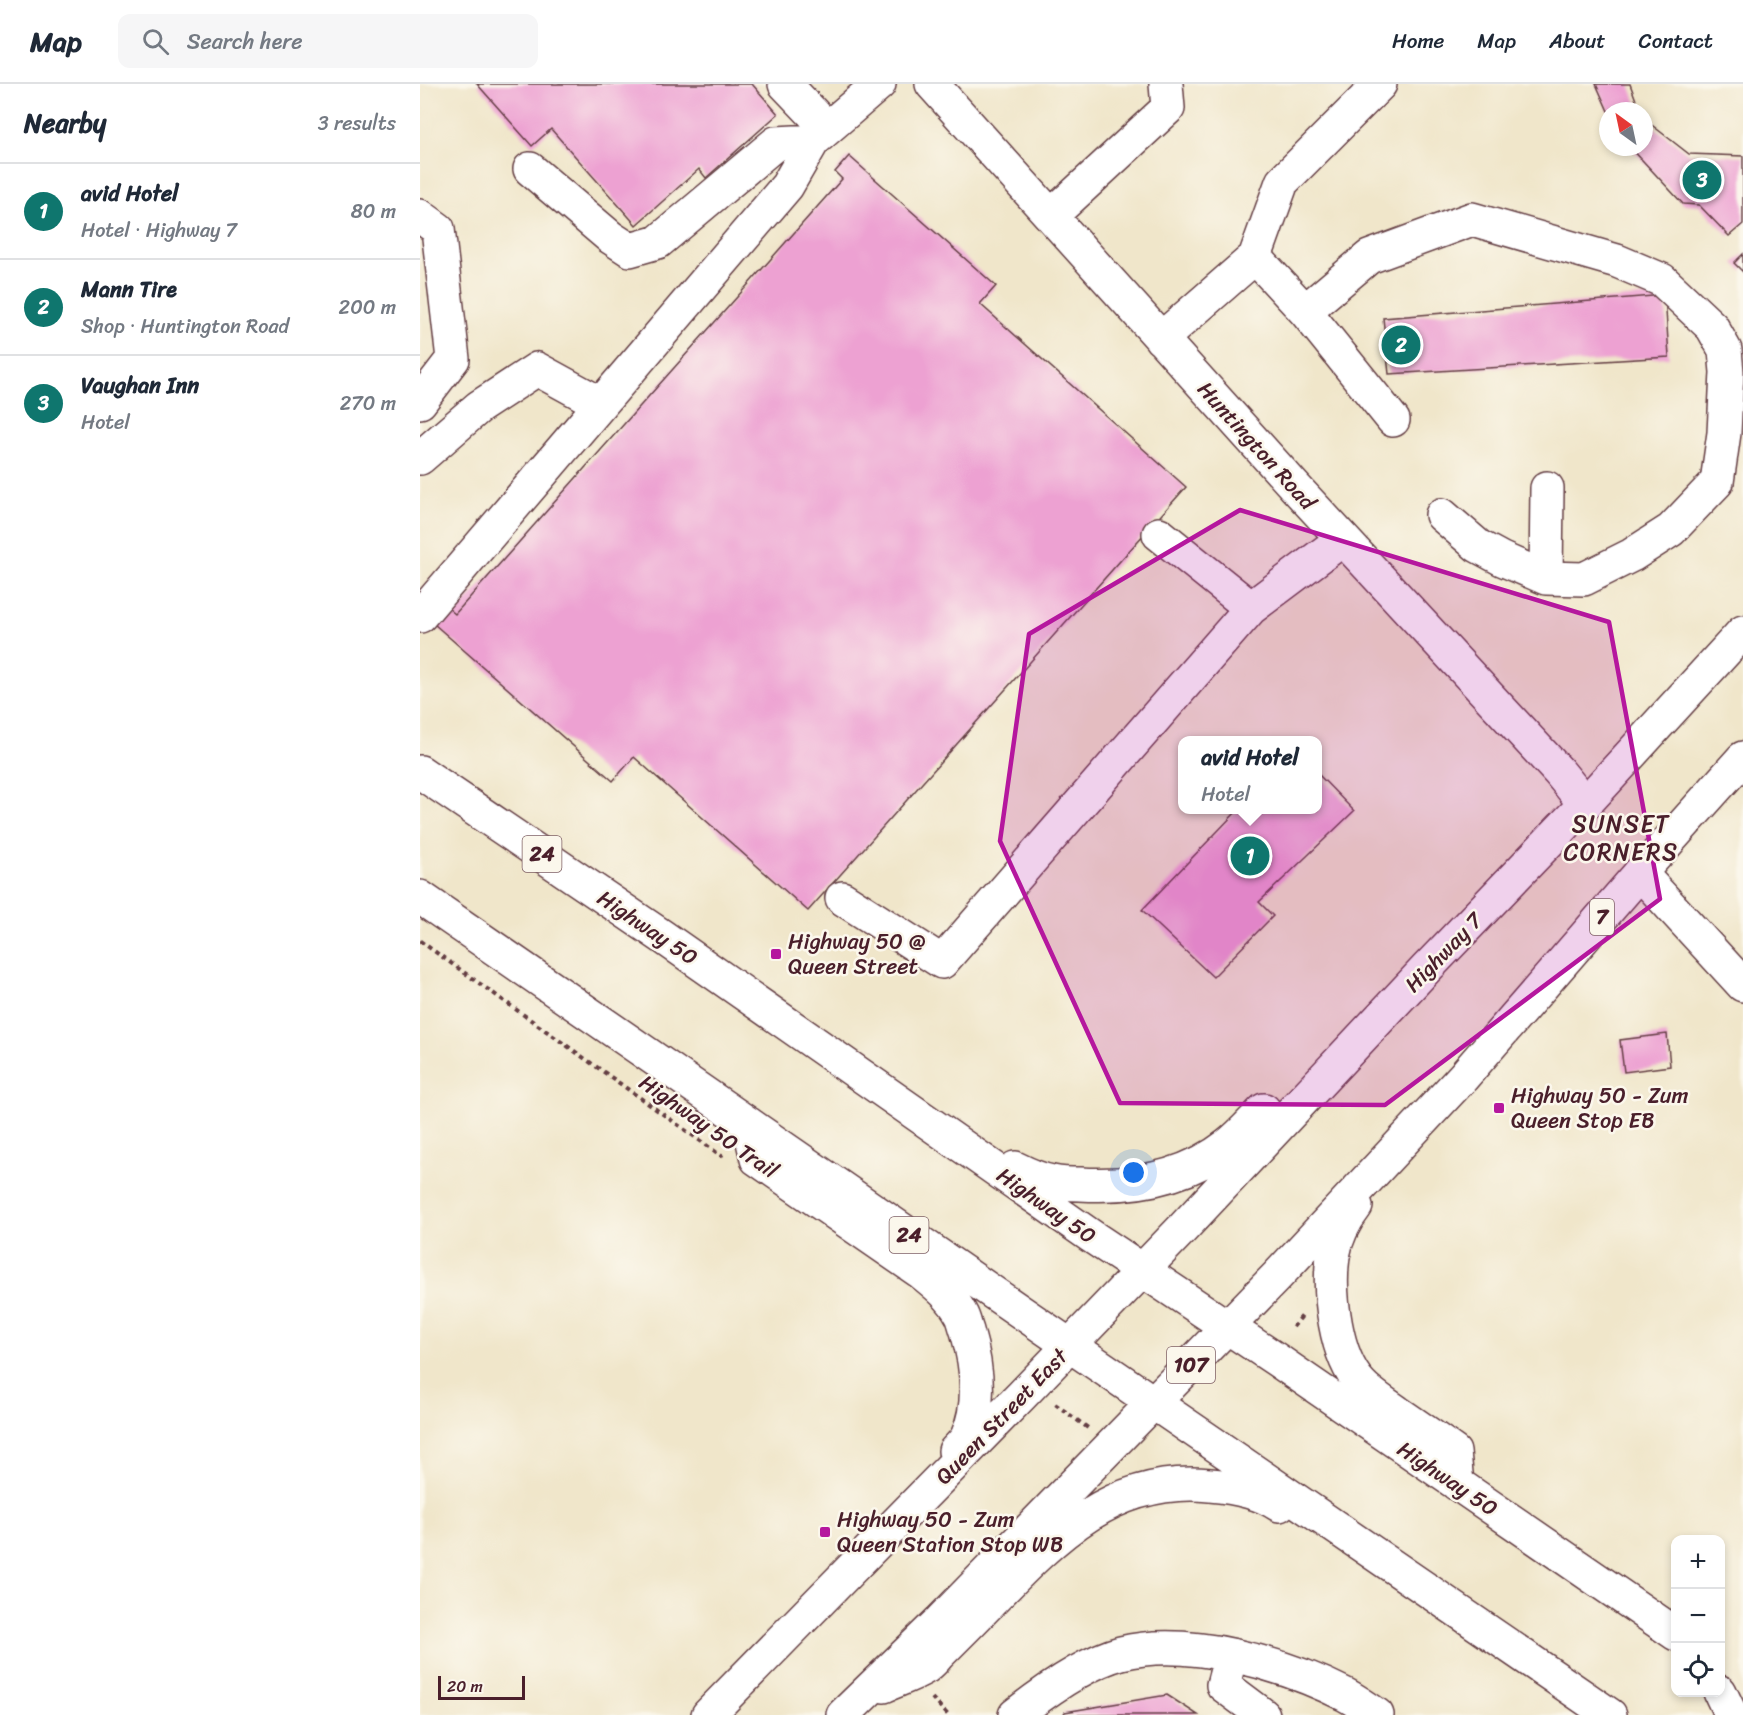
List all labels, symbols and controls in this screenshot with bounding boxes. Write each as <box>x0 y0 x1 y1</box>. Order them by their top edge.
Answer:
search box <box>118 14 538 68</box>
text: Map <box>30 17 82 66</box>
text: Search here <box>187 22 303 61</box>
text: Home <box>1392 22 1444 60</box>
text: Map <box>1477 22 1516 60</box>
text: About <box>1549 22 1606 60</box>
text: Contact <box>1639 22 1713 60</box>
icon: search <box>139 25 172 58</box>
text: Nearby <box>24 100 106 146</box>
north arrow <box>1599 102 1653 156</box>
text: 3 results <box>318 106 396 141</box>
pin: 3 <box>1682 158 1722 202</box>
text: avid Hotel <box>81 174 179 213</box>
text: 1 <box>39 194 48 229</box>
text: 80 m <box>351 194 396 229</box>
text: Hotel · Highway 7 <box>81 213 237 248</box>
text: Mann Tire <box>81 270 177 309</box>
text: 2 <box>38 290 49 325</box>
text: 200 m <box>339 290 396 325</box>
text: Shop · Huntington Road <box>81 309 289 344</box>
pin: 2 <box>1382 322 1420 368</box>
text: Vaughan Inn <box>81 366 199 405</box>
street label: Huntington Road <box>1187 372 1327 520</box>
text: 3 <box>38 386 49 421</box>
text: 270 m <box>340 386 396 421</box>
text: Hotel <box>81 405 130 440</box>
popup <box>1178 736 1322 814</box>
text: avid Hotel <box>1201 738 1299 777</box>
text: Hotel <box>1201 777 1250 812</box>
district label: SUNSET CORNERS <box>1563 803 1679 873</box>
pin: 1 <box>1230 834 1270 878</box>
road number: 24 <box>522 836 562 872</box>
street label: Highway 50 <box>589 879 706 976</box>
road number: 7 <box>1590 899 1614 935</box>
street label: Highway 7 <box>1395 902 1493 1002</box>
place label: Highway 50 @ Queen Street <box>788 922 926 986</box>
marker: Highway 50 @ Queen Street <box>769 947 783 961</box>
street label: Highway 50 Trail <box>631 1064 787 1190</box>
place label: Highway 50 - Zum Queen Stop EB <box>1511 1076 1688 1140</box>
marker: Highway 50 - Zum Queen Stop EB <box>1492 1101 1506 1115</box>
street label: Highway 50 <box>988 1156 1105 1254</box>
your location <box>1119 1158 1148 1187</box>
road number: 24 <box>890 1217 928 1253</box>
street label: Queen Street East <box>925 1338 1078 1494</box>
road number: 107 <box>1167 1347 1215 1383</box>
street label: Highway 50 <box>1389 1430 1506 1527</box>
place label: Highway 50 - Zum Queen Station Stop WB <box>837 1500 1064 1564</box>
marker: Highway 50 - Zum Queen Station Stop WB <box>818 1525 832 1539</box>
map controls <box>1671 1535 1725 1697</box>
button: + <box>1671 1535 1725 1589</box>
button: − <box>1671 1589 1725 1643</box>
button: locate <box>1671 1643 1725 1697</box>
text: 20 m <box>447 1672 483 1701</box>
scale bar <box>438 1673 525 1700</box>

